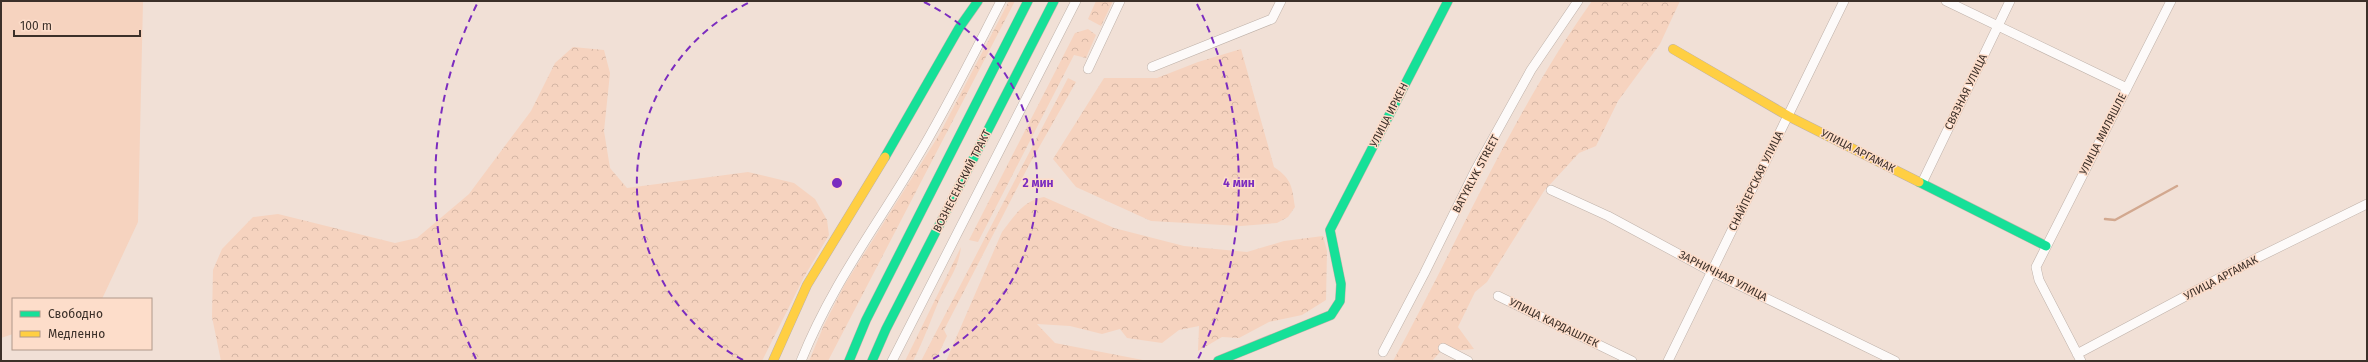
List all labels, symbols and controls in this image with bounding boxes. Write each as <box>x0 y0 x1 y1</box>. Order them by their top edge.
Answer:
scale bar <box>14 12 140 38</box>
text: 100 m <box>20 19 52 33</box>
street label: СВЯЗНАЯ УЛИЦА <box>1942 51 1990 132</box>
street label: УЛИЦА ИРКЕН <box>1367 81 1411 149</box>
street label: УЛИЦА МИЛЯШЛЕ <box>2077 91 2129 177</box>
street label: ВОЗНЕСЕНСКИЙ ТРАКТ <box>931 127 994 234</box>
street label: УЛИЦА АРГАМАК <box>1819 127 1898 176</box>
street label: СНАЙПЕРСКАЯ УЛИЦА <box>1726 128 1786 233</box>
street label: BATYRLYK STREET <box>1450 133 1502 215</box>
centre of rings <box>830 176 844 190</box>
text: 2 мин <box>1022 176 1054 190</box>
text: 4 мин <box>1223 176 1255 190</box>
street label: ЗАРНИЧНАЯ УЛИЦА <box>1677 248 1770 304</box>
street label: УЛИЦА АРГАМАК <box>2182 253 2261 303</box>
street label: УЛИЦА КАРДАШЛЕК <box>1507 296 1602 351</box>
legend <box>12 298 152 350</box>
text: Свободно <box>48 307 103 321</box>
text: Медленно <box>48 327 105 341</box>

